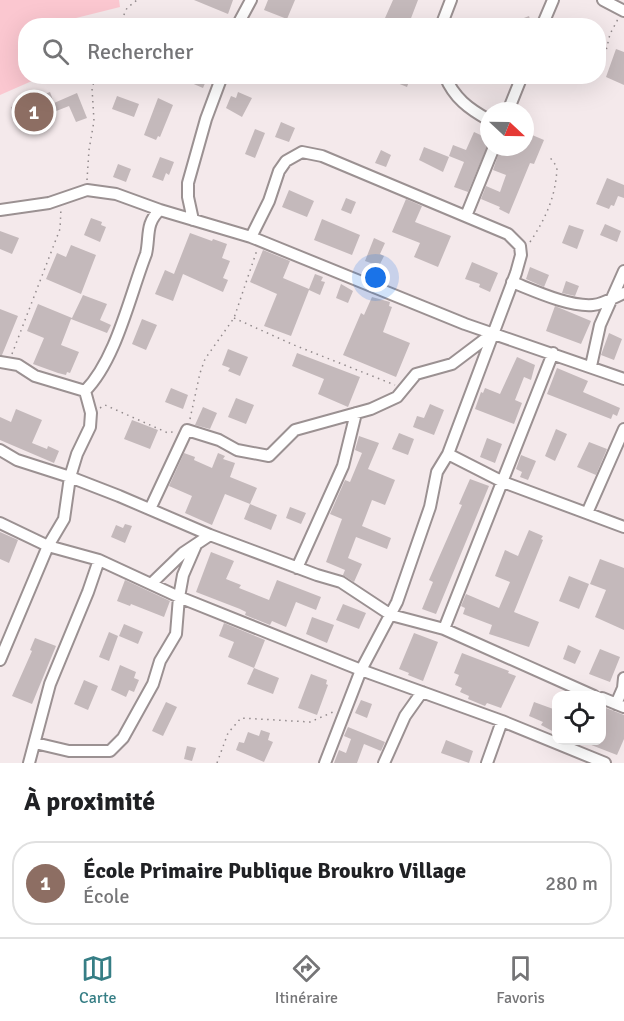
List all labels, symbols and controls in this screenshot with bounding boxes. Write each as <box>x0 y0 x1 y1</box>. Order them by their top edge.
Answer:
search box <box>18 18 606 84</box>
icon: search <box>39 35 72 68</box>
text: Rechercher <box>87 38 193 65</box>
pin: 1 <box>15 90 54 134</box>
north arrow <box>480 102 534 156</box>
your location <box>361 263 390 292</box>
map controls <box>552 691 606 745</box>
button: locate <box>552 691 606 745</box>
text: À proximité <box>24 786 155 818</box>
text: École Primaire Publique Broukro Village <box>83 857 466 884</box>
text: 1 <box>40 871 51 896</box>
text: 280 m <box>545 871 598 896</box>
text: École <box>83 884 130 909</box>
tab: Carte <box>79 952 116 1008</box>
tab: Itinéraire <box>275 952 338 1008</box>
tab: Favoris <box>496 952 545 1008</box>

